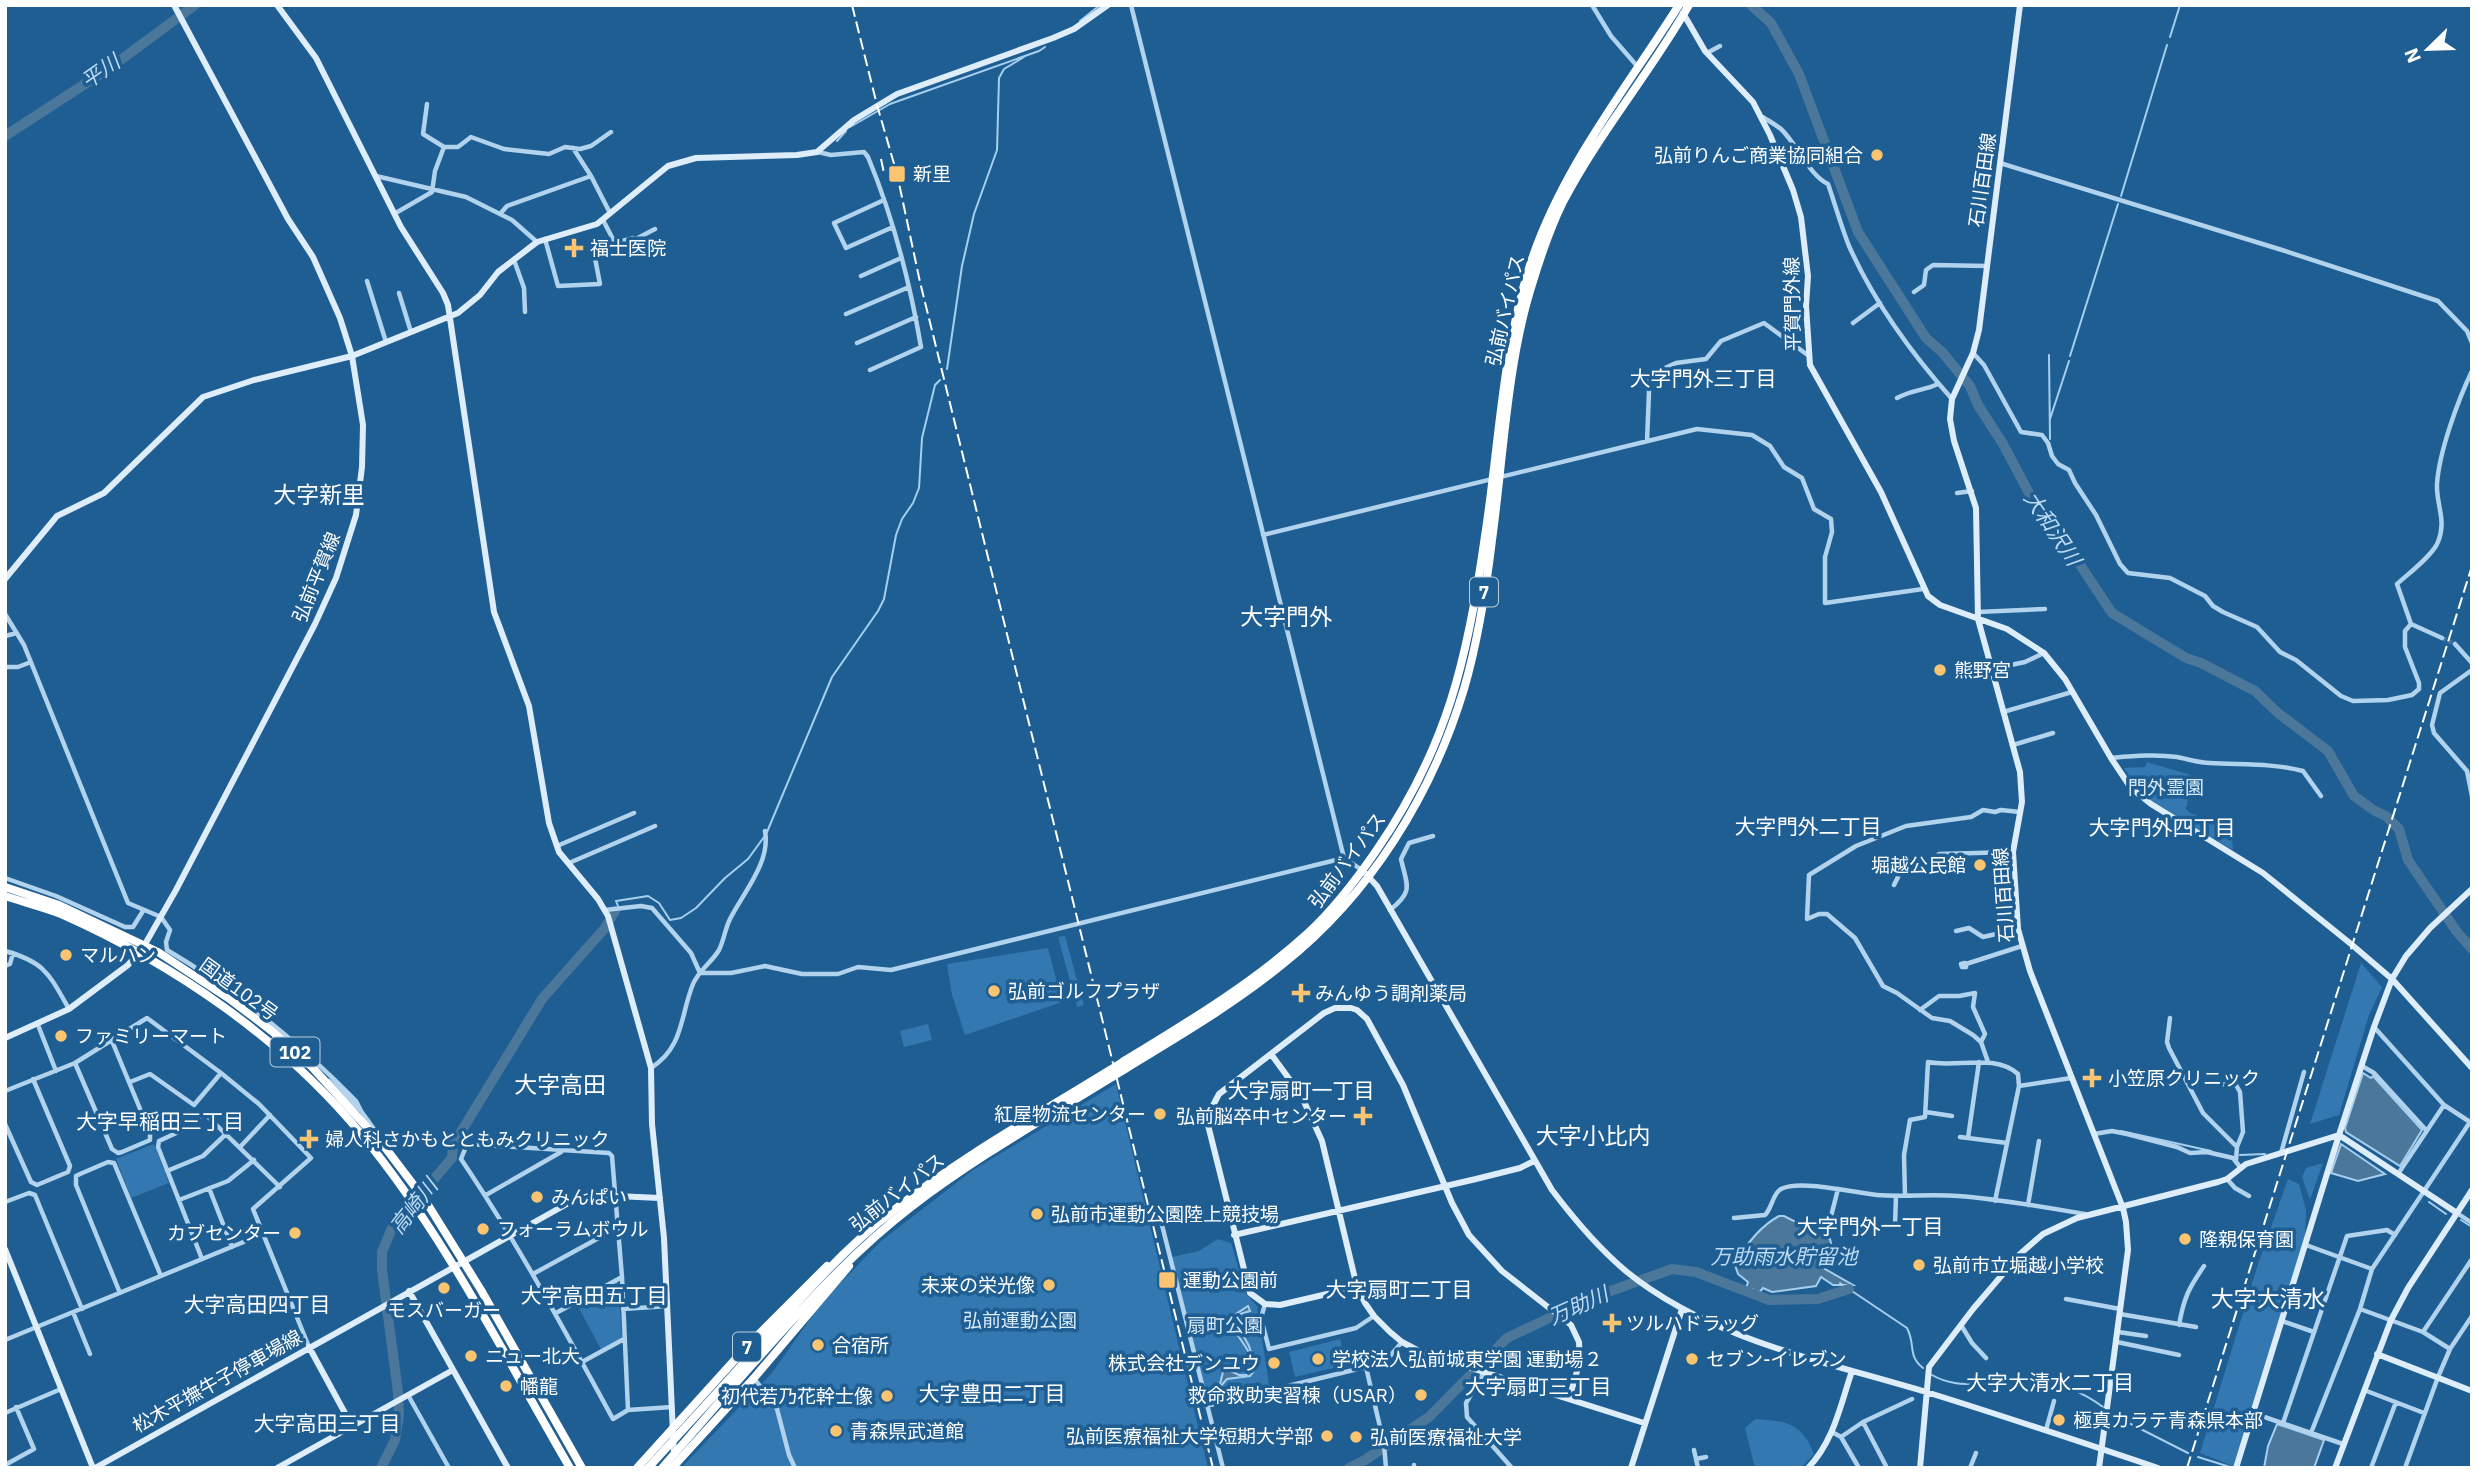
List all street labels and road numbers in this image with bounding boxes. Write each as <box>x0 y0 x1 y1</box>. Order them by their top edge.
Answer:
street label: 石川百田線 <box>1964 131 2000 229</box>
street label: 弘前バイパス <box>1481 252 1529 368</box>
street label: 平賀門外線 <box>1779 256 1805 352</box>
street label: 弘前平賀線 <box>287 528 345 626</box>
road number: 7 <box>1470 578 1498 606</box>
street label: 弘前バイパス <box>1303 807 1391 913</box>
street label: 石川百田線 <box>1988 847 2018 943</box>
street label: 国道102号 <box>195 952 283 1026</box>
road number: 102 <box>270 1037 320 1066</box>
street label: 弘前バイパス <box>845 1148 949 1236</box>
street label: 松木平撫牛子停車場線 <box>128 1324 306 1438</box>
road number: 7 <box>733 1332 761 1362</box>

